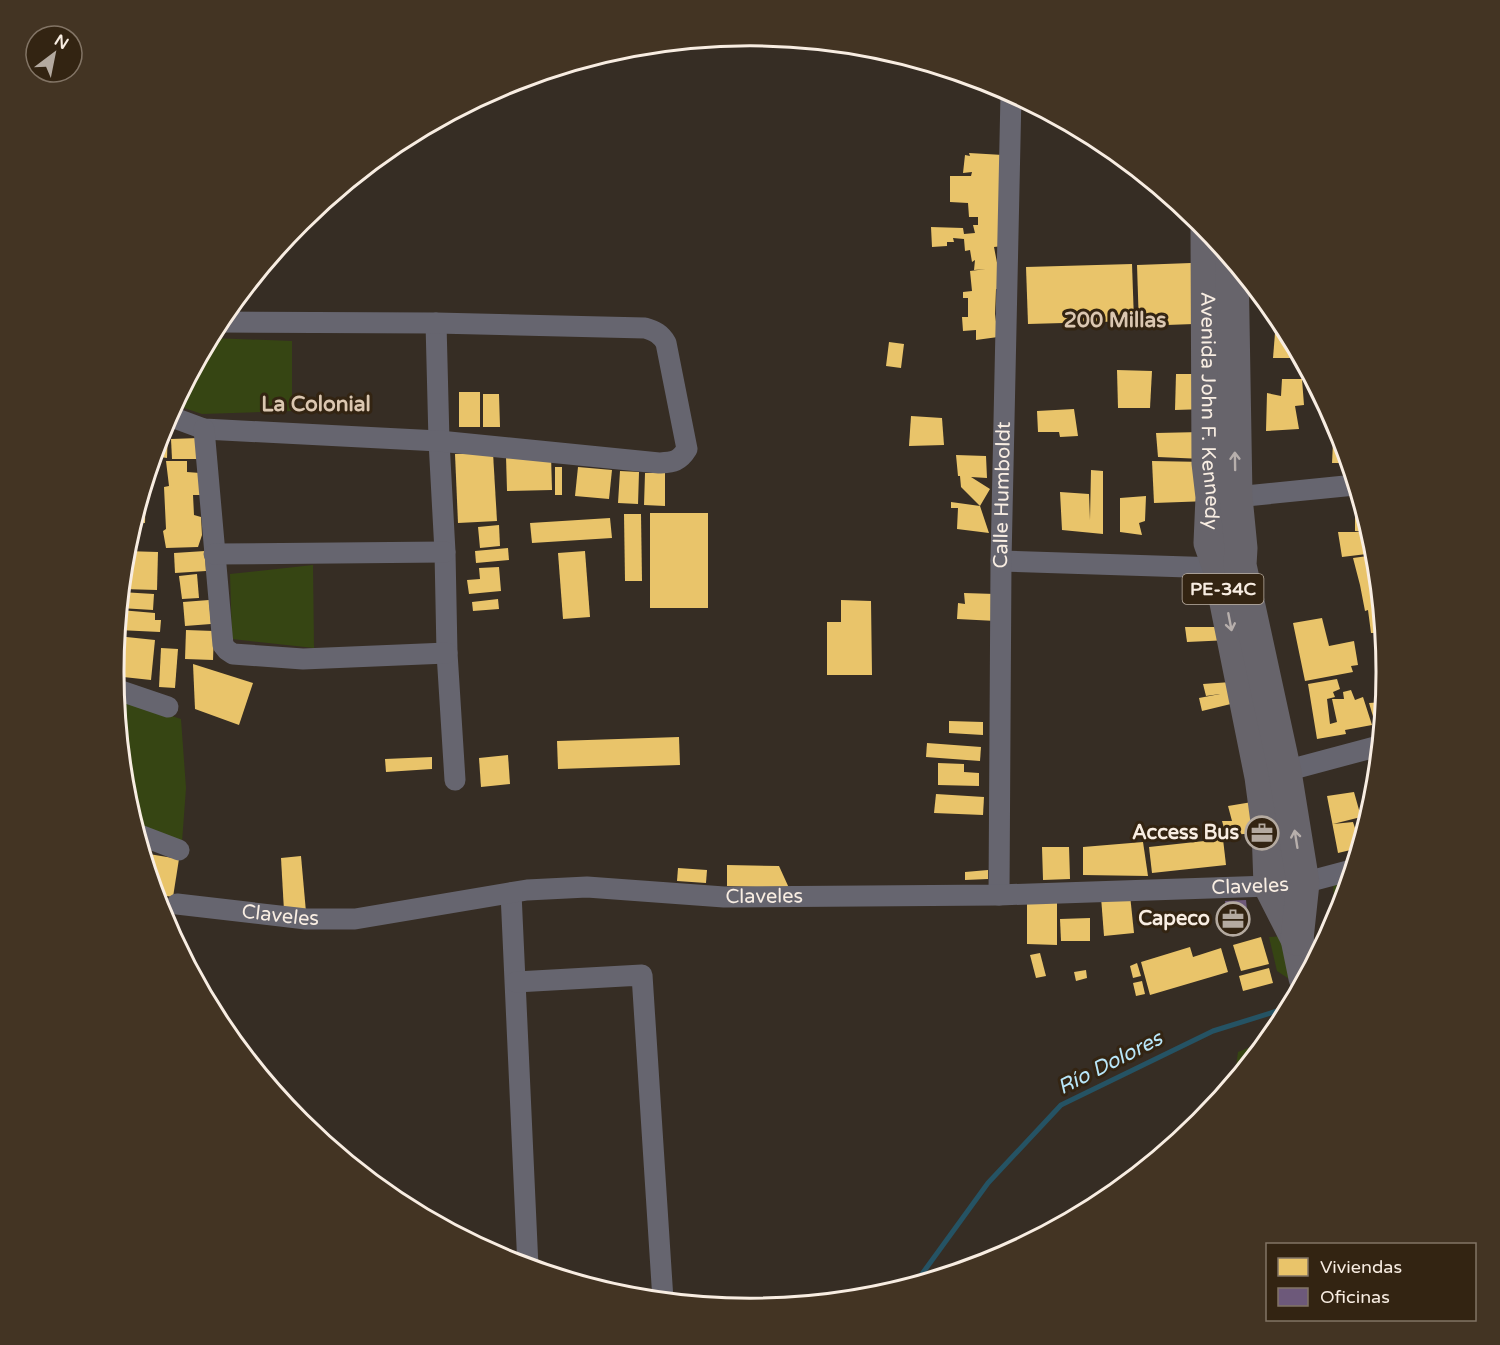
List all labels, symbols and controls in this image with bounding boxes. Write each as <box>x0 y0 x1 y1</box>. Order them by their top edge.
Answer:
north arrow <box>24 24 84 84</box>
text: N <box>51 30 72 54</box>
street label: Avenida John F. Kennedy <box>1195 292 1224 531</box>
district label: 200 Millas <box>1064 308 1166 333</box>
district label: La Colonial <box>261 392 371 417</box>
street label: Calle Humboldt <box>989 421 1016 569</box>
one-way arrow <box>1229 451 1241 471</box>
road number: PE-34C <box>1182 574 1264 604</box>
one-way arrow <box>1225 612 1236 632</box>
office icon: Access Bus <box>1244 815 1280 851</box>
place label: Access Bus <box>1132 821 1239 845</box>
one-way arrow <box>1290 830 1301 849</box>
street label: Claveles <box>1211 872 1290 900</box>
street label: Claveles <box>725 884 803 909</box>
street label: Claveles <box>240 900 319 931</box>
office icon: Capeco <box>1215 901 1251 937</box>
place label: Capeco <box>1138 907 1210 931</box>
water label: Río Dolores <box>1053 1025 1168 1100</box>
legend <box>1266 1243 1476 1321</box>
text: Viviendas <box>1320 1256 1402 1278</box>
text: Oficinas <box>1320 1286 1390 1308</box>

